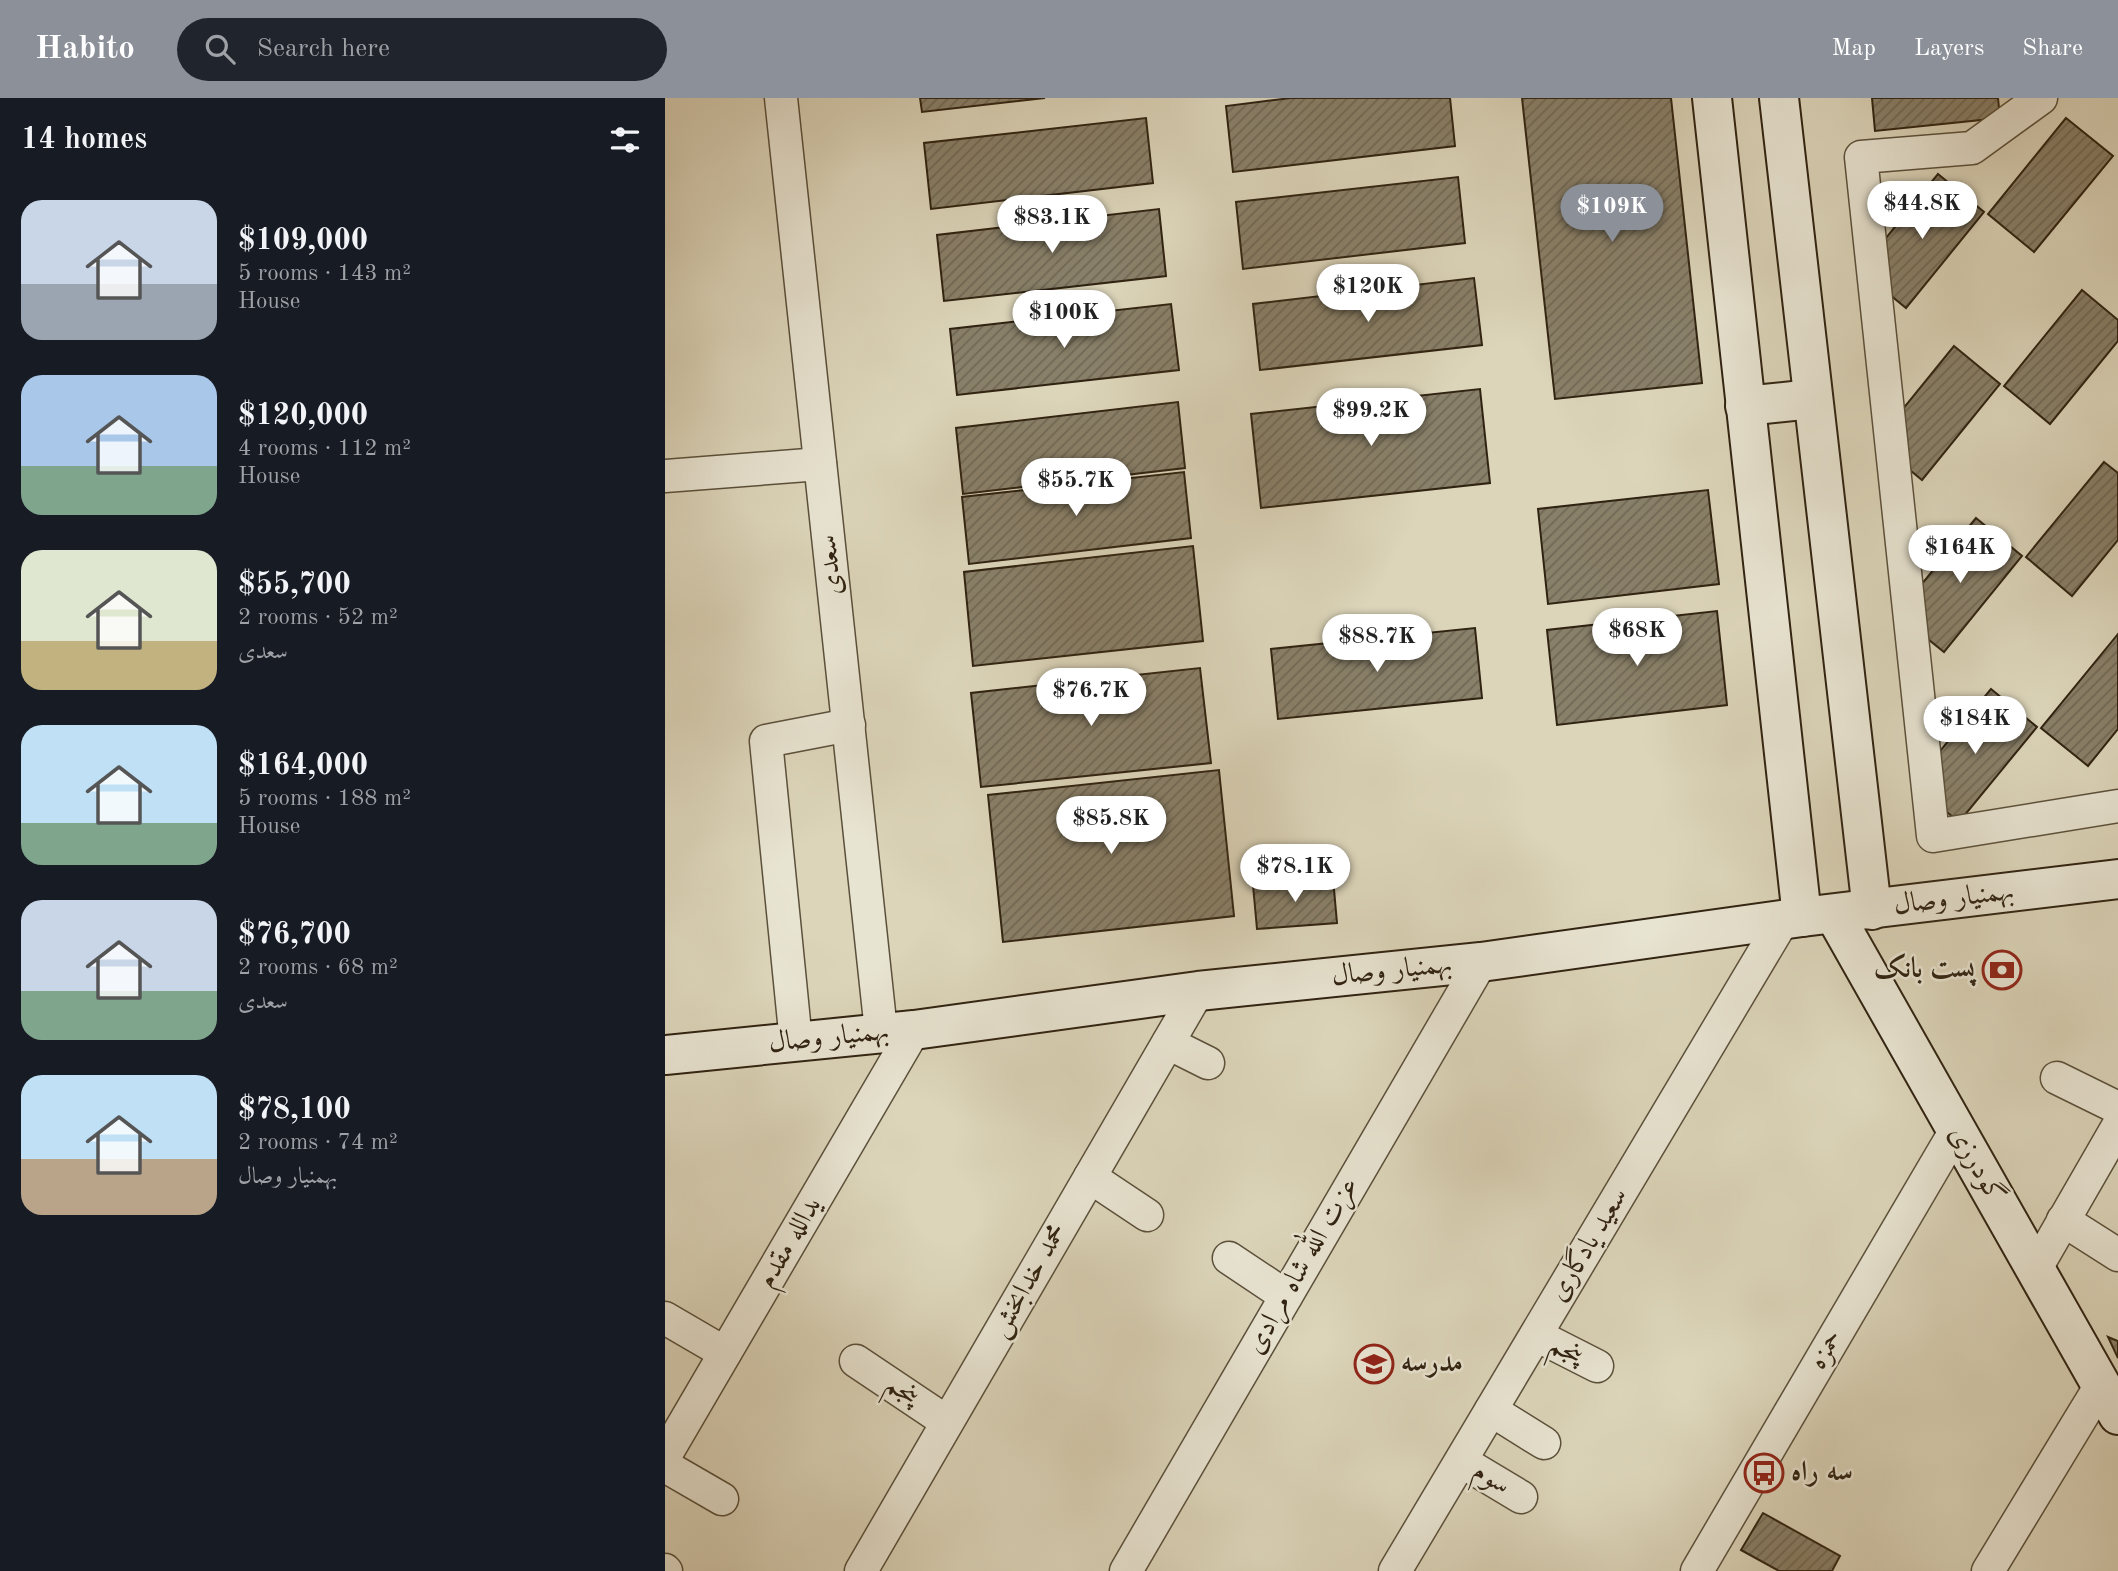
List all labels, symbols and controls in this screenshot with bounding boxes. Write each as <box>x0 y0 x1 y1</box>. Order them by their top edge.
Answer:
search box <box>177 18 667 81</box>
icon: search <box>201 30 239 68</box>
text: Habito <box>35 33 135 66</box>
text: Search here <box>257 36 390 62</box>
text: Map <box>1832 37 1876 61</box>
text: Layers <box>1914 37 1984 61</box>
text: Share <box>2022 37 2083 61</box>
icon: filters <box>606 121 644 159</box>
text: 14 homes <box>21 125 147 155</box>
pin: $44.8K <box>1865 181 1979 241</box>
pin: $109K <box>1563 184 1661 244</box>
text: $44.8K <box>1883 192 1961 215</box>
pin: $83.1K <box>995 195 1109 255</box>
text: $109K <box>1576 195 1648 218</box>
text: $83.1K <box>1013 206 1091 229</box>
text: $109,000 <box>238 226 368 256</box>
icon: home <box>77 228 161 312</box>
text: 5 rooms · 143 m² <box>238 262 411 285</box>
pin: $120K <box>1319 264 1417 324</box>
text: $120K <box>1332 275 1404 298</box>
text: House <box>238 290 300 313</box>
pin: $100K <box>1015 290 1113 350</box>
text: $100K <box>1028 301 1100 324</box>
pin: $99.2K <box>1314 388 1428 448</box>
text: $99.2K <box>1332 399 1410 422</box>
text: $120,000 <box>238 401 368 431</box>
icon: home <box>77 403 161 487</box>
text: 4 rooms · 112 m² <box>238 437 411 460</box>
pin: $55.7K <box>1019 458 1133 518</box>
text: House <box>238 465 300 488</box>
text: $55.7K <box>1037 469 1115 492</box>
pin: $164K <box>1911 526 2009 585</box>
street label: سعدی <box>814 533 848 597</box>
text: $164K <box>1924 536 1996 559</box>
text: $55,700 <box>238 570 351 600</box>
icon: home <box>77 578 161 662</box>
text: 2 rooms · 52 m² <box>238 606 398 629</box>
pin: $68K <box>1596 608 1678 668</box>
pin: $88.7K <box>1320 614 1434 674</box>
text: $68K <box>1608 619 1666 642</box>
text: $88.7K <box>1338 625 1416 648</box>
text: سعدی <box>238 640 288 663</box>
pin: $76.7K <box>1034 668 1148 728</box>
text: $76.7K <box>1052 679 1130 702</box>
pin: $184K <box>1926 696 2024 756</box>
text: $184K <box>1939 707 2011 730</box>
text: $164,000 <box>238 751 368 781</box>
icon: home <box>77 753 161 837</box>
text: 5 rooms · 188 m² <box>238 787 411 810</box>
pin: $85.8K <box>1054 796 1168 856</box>
text: $85.8K <box>1072 807 1150 830</box>
text: House <box>238 815 300 838</box>
pin: $78.1K <box>1238 844 1352 904</box>
text: $78.1K <box>1256 855 1334 878</box>
street label: بهمنیار وصال <box>1892 878 2016 922</box>
text: $76,700 <box>238 920 351 950</box>
icon: home <box>77 928 161 1012</box>
bank icon: پست بانک <box>1981 949 2023 991</box>
street label: بهمنیار وصال <box>1330 951 1454 993</box>
place label: پست بانک <box>1874 952 1977 987</box>
text: 2 rooms · 68 m² <box>238 956 398 979</box>
text: سعدی <box>238 990 288 1013</box>
street label: بهمنیار وصال <box>767 1018 891 1060</box>
text: $78,100 <box>238 1095 351 1125</box>
icon: home <box>77 1103 161 1187</box>
street label: گودرزی <box>1942 1119 2013 1209</box>
text: 2 rooms · 74 m² <box>238 1131 398 1154</box>
text: بهمنیار وصال <box>238 1165 337 1188</box>
street label: عزت الله شاه مرادی <box>1233 1168 1367 1360</box>
street label: سعید یادگاری <box>1540 1181 1635 1307</box>
street label: یدالله مقدم <box>753 1193 834 1297</box>
street label: محمد خدابخش <box>985 1219 1074 1344</box>
street label: حمزه <box>1804 1326 1849 1375</box>
street label: پنجم <box>1540 1331 1590 1381</box>
school or university icon: مدرسه <box>1353 1343 1395 1385</box>
place label: مدرسه <box>1401 1350 1463 1378</box>
street label: پنجم <box>875 1370 926 1422</box>
bus stop icon: سه راه <box>1743 1452 1785 1494</box>
street label: سوم <box>1463 1457 1515 1508</box>
place label: سه راه <box>1791 1459 1853 1487</box>

